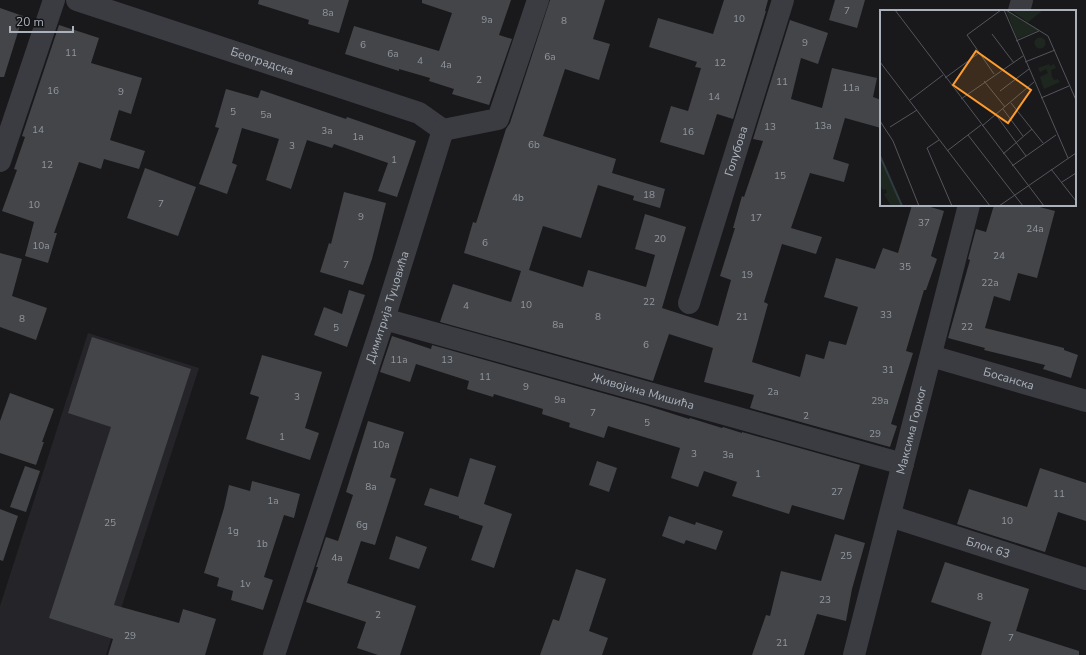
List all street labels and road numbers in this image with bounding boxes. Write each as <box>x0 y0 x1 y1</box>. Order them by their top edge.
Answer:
street label: Београдска <box>228 43 296 79</box>
street label: Голубова <box>721 124 751 178</box>
street label: Димитрија Туцовића <box>362 249 413 365</box>
street label: Босанска <box>981 364 1036 394</box>
street label: Живојина Мишића <box>590 369 696 413</box>
street label: Максима Горког <box>892 384 931 476</box>
street label: Блок 63 <box>964 533 1012 562</box>

